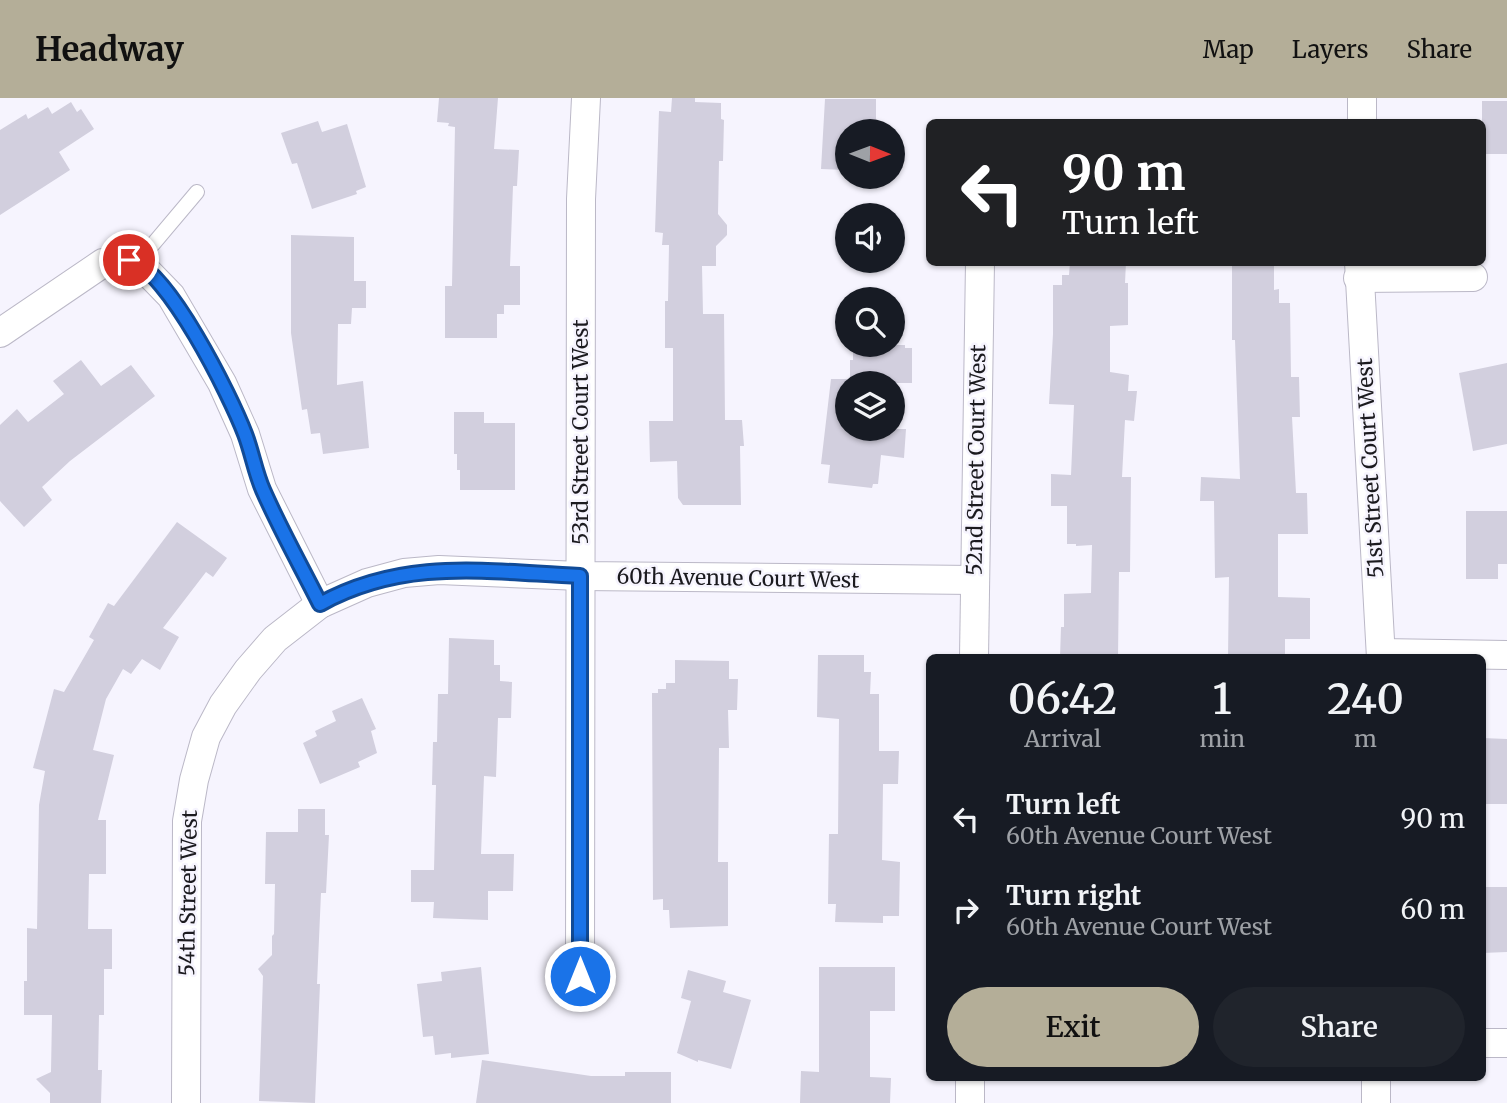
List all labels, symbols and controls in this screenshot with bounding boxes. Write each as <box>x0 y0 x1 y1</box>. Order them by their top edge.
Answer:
text: Headway <box>35 29 184 70</box>
text: Map <box>1203 34 1254 65</box>
text: Layers <box>1292 34 1368 65</box>
text: Share <box>1406 34 1472 65</box>
north arrow <box>835 119 905 189</box>
map controls <box>835 119 905 441</box>
text: 90 m <box>1062 142 1186 203</box>
icon: left <box>947 147 1038 238</box>
button: sound <box>835 203 905 273</box>
text: Turn left <box>1062 203 1199 243</box>
pin <box>99 230 159 290</box>
icon: arrive <box>110 241 148 279</box>
button: search <box>835 287 905 357</box>
street label: 53rd Street Court West <box>567 319 594 545</box>
street label: 52nd Street Court West <box>960 344 992 576</box>
street label: 51st Street Court West <box>1351 357 1389 579</box>
button: layers <box>835 371 905 441</box>
street label: 60th Avenue Court West <box>616 562 860 594</box>
text: 06:42 <box>1008 673 1117 725</box>
text: 1 <box>1213 673 1232 725</box>
text: 240 <box>1327 673 1404 725</box>
text: Arrival <box>1024 724 1101 753</box>
text: min <box>1199 724 1245 753</box>
text: m <box>1354 724 1377 753</box>
text: Turn left <box>1006 788 1120 821</box>
icon: left <box>947 800 985 838</box>
text: 90 m <box>1401 802 1465 835</box>
street label: 54th Street West <box>173 810 203 976</box>
text: 60th Avenue Court West <box>1006 821 1272 850</box>
text: Turn right <box>1006 879 1141 912</box>
icon: right <box>947 891 985 929</box>
text: 60 m <box>1401 893 1465 926</box>
text: 60th Avenue Court West <box>1006 912 1272 941</box>
position arrow <box>543 939 617 1013</box>
button: Exit <box>947 987 1199 1067</box>
button: Share <box>1213 987 1465 1067</box>

